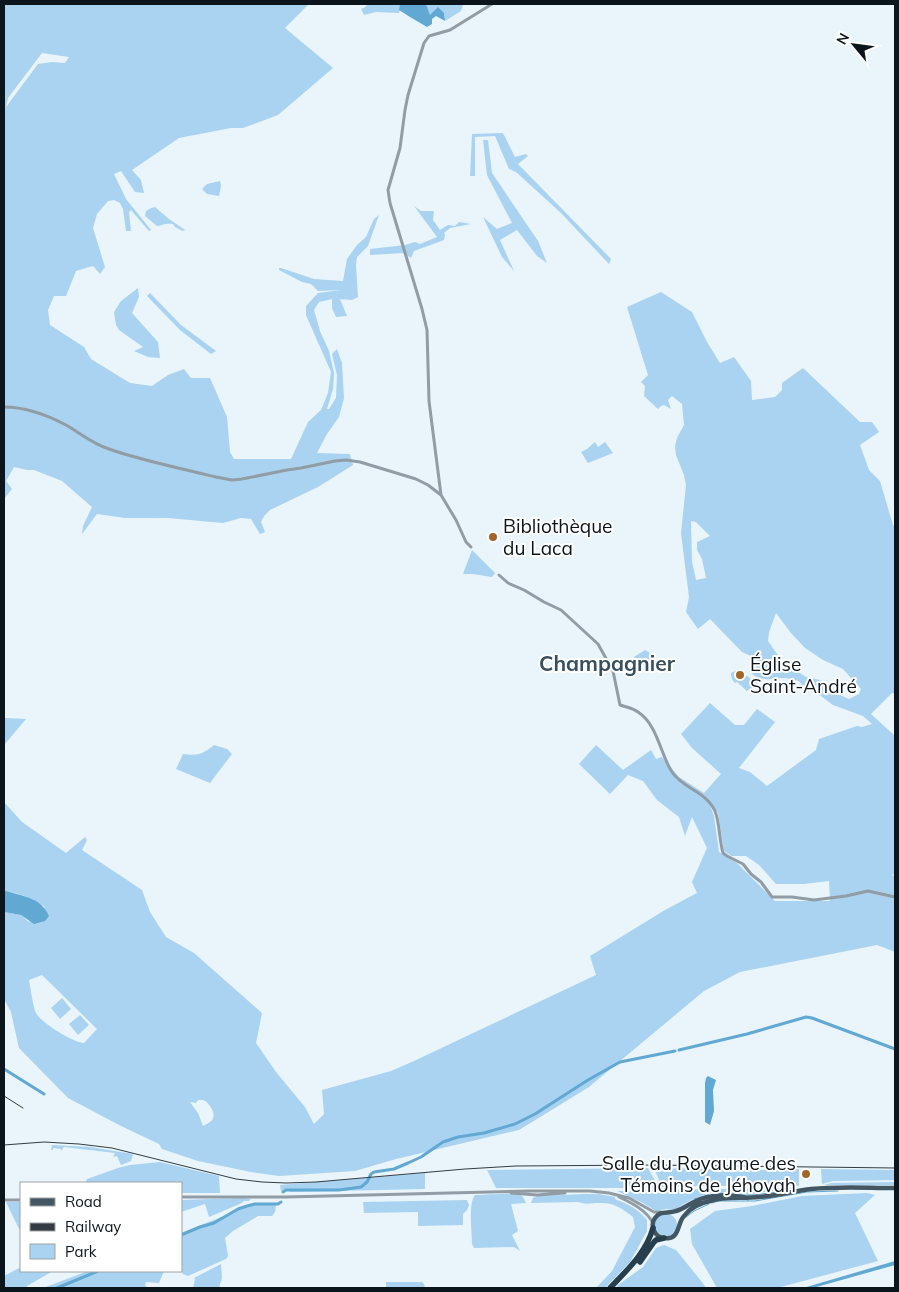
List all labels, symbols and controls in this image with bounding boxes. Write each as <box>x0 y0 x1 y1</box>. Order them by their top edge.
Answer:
north arrow <box>829 20 879 70</box>
text: N <box>832 30 853 48</box>
place label: Bibliothèque du Laca <box>503 514 612 560</box>
marker: Bibliothèque du Laca <box>487 531 499 543</box>
district label: Champagnier <box>539 650 676 676</box>
place label: Église Saint-André <box>750 652 857 698</box>
marker: Église Saint-André <box>734 669 746 681</box>
place label: Salle du Royaume des Témoins de Jéhovah <box>602 1151 796 1197</box>
marker: Salle du Royaume des Témoins de Jéhovah <box>800 1168 812 1180</box>
legend <box>20 1182 182 1272</box>
text: Road <box>65 1192 102 1211</box>
text: Railway <box>65 1217 121 1236</box>
text: Park <box>65 1242 97 1261</box>

